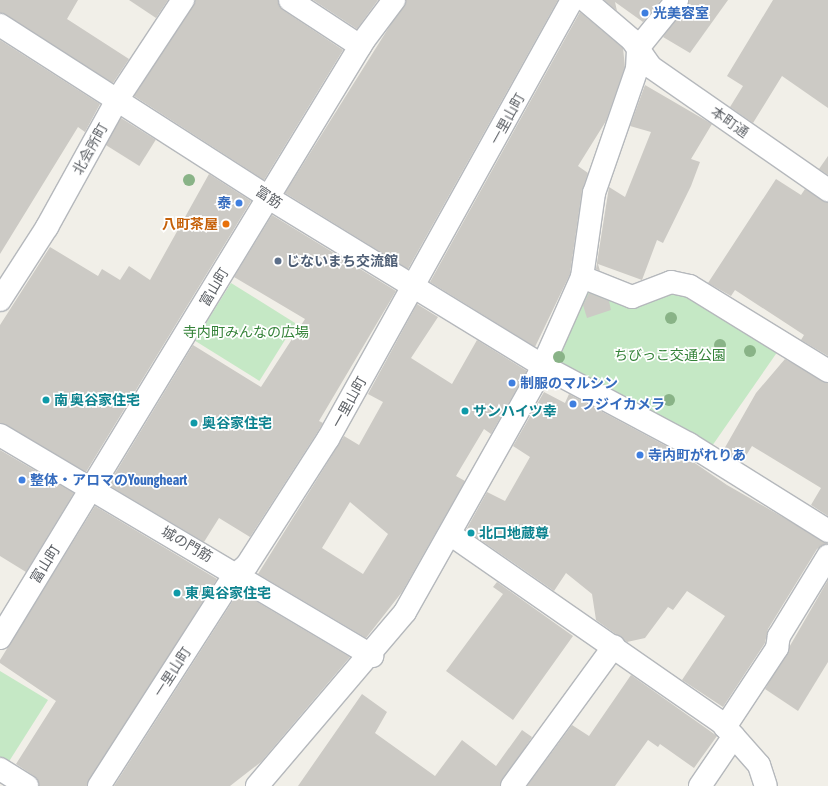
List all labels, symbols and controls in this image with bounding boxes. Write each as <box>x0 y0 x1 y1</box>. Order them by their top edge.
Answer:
place label: 光美容室 <box>653 5 709 21</box>
marker: 光美容室 <box>640 8 650 18</box>
street label: 一里山町 <box>486 90 528 148</box>
street label: 本町通 <box>708 103 752 141</box>
street label: 北会所町 <box>69 120 111 178</box>
street label: 富筋 <box>253 182 285 212</box>
place label: 泰 <box>217 195 231 211</box>
marker: 泰 <box>234 198 244 208</box>
place label: 八町茶屋 <box>162 216 218 232</box>
marker: 八町茶屋 <box>221 219 231 229</box>
place label: じないまち交流館 <box>286 253 398 269</box>
marker: じないまち交流館 <box>273 256 283 266</box>
street label: 富山町 <box>196 265 232 309</box>
park label: 寺内町みんなの広場 <box>183 324 309 340</box>
park label: ちびっこ交通公園 <box>614 347 726 363</box>
street label: 一里山町 <box>328 373 370 431</box>
place label: 制服のマルシン <box>520 375 618 391</box>
marker: 制服のマルシン <box>507 378 517 388</box>
place label: 南 奥谷家住宅 <box>54 392 140 408</box>
marker: 南 奥谷家住宅 <box>41 395 51 405</box>
place label: フジイカメラ <box>581 396 665 412</box>
marker: フジイカメラ <box>568 399 578 409</box>
place label: サンハイツ幸 <box>473 403 557 419</box>
marker: サンハイツ幸 <box>460 406 470 416</box>
place label: 奥谷家住宅 <box>202 415 272 431</box>
marker: 奥谷家住宅 <box>189 418 199 428</box>
place label: 寺内町がれりあ <box>648 447 746 463</box>
marker: 寺内町がれりあ <box>635 450 645 460</box>
place label: 整体・アロマのYoungheart <box>30 472 187 488</box>
marker: 整体・アロマのYoungheart <box>17 475 27 485</box>
street label: 城の門筋 <box>159 523 215 565</box>
place label: 北口地蔵尊 <box>479 525 549 541</box>
marker: 北口地蔵尊 <box>466 528 476 538</box>
street label: 富山町 <box>27 542 63 586</box>
place label: 東 奥谷家住宅 <box>185 585 271 601</box>
marker: 東 奥谷家住宅 <box>172 588 182 598</box>
street label: 一里山町 <box>150 644 194 700</box>

